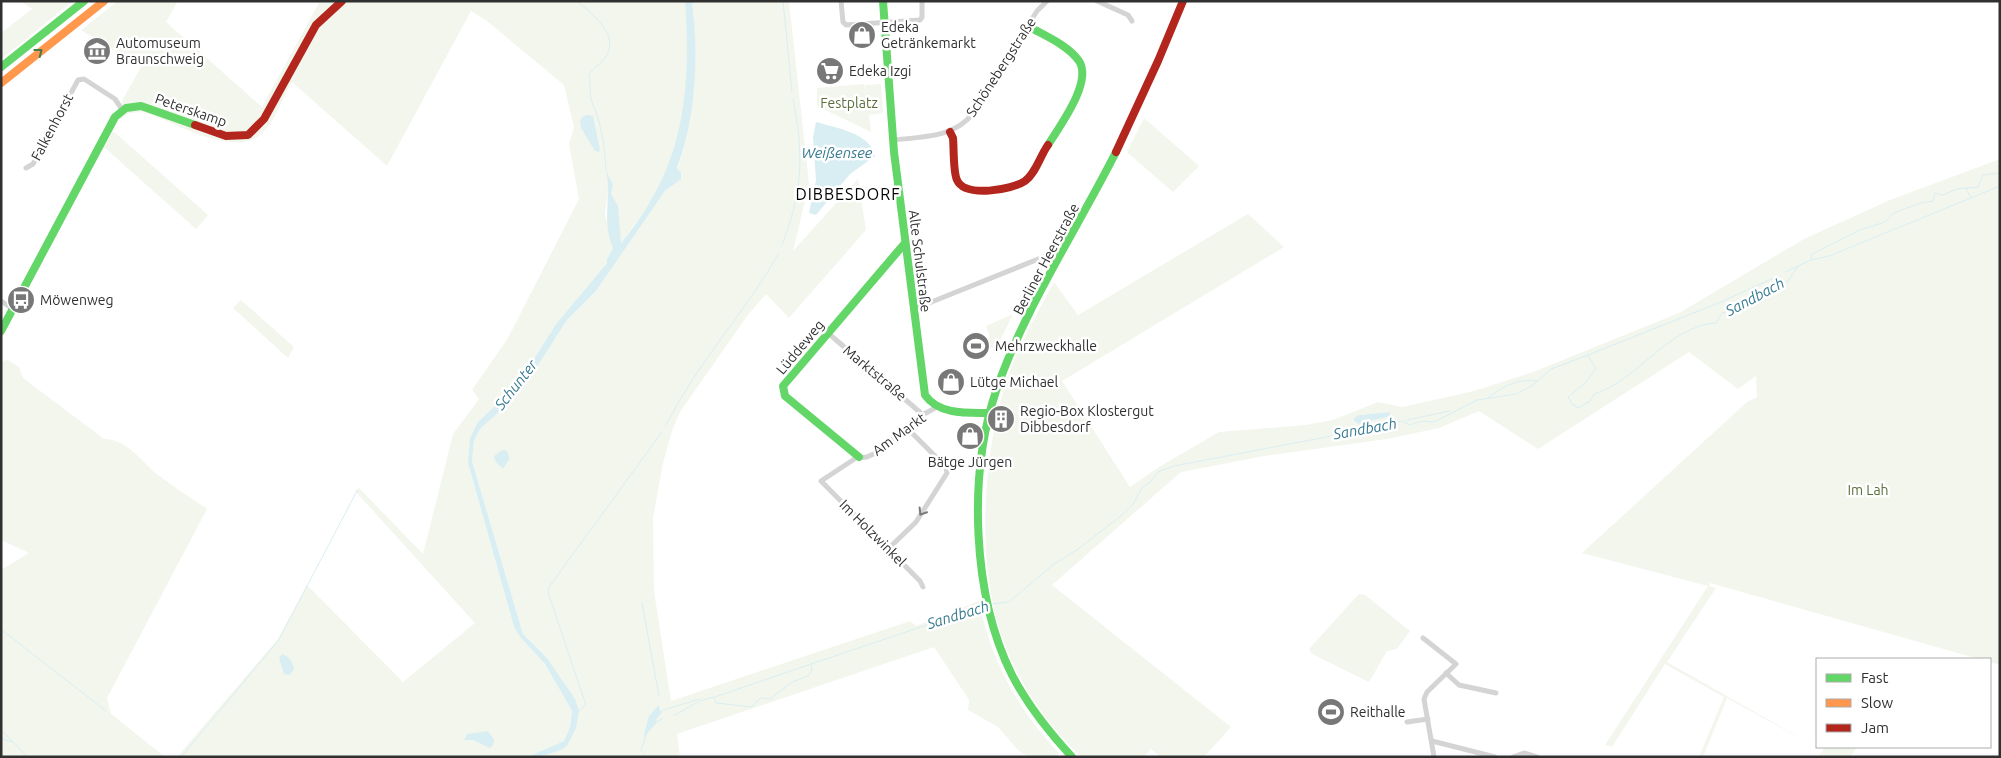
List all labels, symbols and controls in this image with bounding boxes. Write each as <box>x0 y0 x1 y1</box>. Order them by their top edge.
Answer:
street label: Schönebergstraße <box>963 14 1039 120</box>
place label: Edeka Getränkemarkt <box>881 19 976 51</box>
shop icon: Edeka Getränkemarkt <box>847 20 877 50</box>
place label: Automuseum Braunschweig <box>116 35 204 67</box>
museum icon: Automuseum Braunschweig <box>82 36 112 66</box>
one-way arrow <box>34 49 43 58</box>
supermarket icon: Edeka Izgi <box>815 56 845 86</box>
place label: Edeka Izgi <box>849 63 911 79</box>
street label: Falkenhorst <box>28 90 77 163</box>
street label: Peterskamp <box>153 90 229 130</box>
park label: Festplatz <box>820 95 878 111</box>
water label: Weißensee <box>802 144 873 161</box>
district label: DIBBESDORF <box>795 185 901 203</box>
street label: Berliner Heerstraße <box>1010 201 1082 317</box>
street label: Alte Schulstraße <box>906 209 934 313</box>
water label: Sandbach <box>1722 274 1787 320</box>
bus stop icon: Möwenweg <box>6 285 36 315</box>
place label: Möwenweg <box>40 292 114 308</box>
street label: Lüddeweg <box>773 317 827 377</box>
sports icon: Mehrzweckhalle <box>961 331 991 361</box>
place label: Mehrzweckhalle <box>995 338 1097 354</box>
street label: Marktstraße <box>840 342 910 404</box>
water label: Schunter <box>490 355 541 414</box>
shop icon: Lütge Michael <box>936 367 966 397</box>
place label: Lütge Michael <box>970 374 1059 390</box>
place label: Regio-Box Klostergut Dibbesdorf <box>1020 403 1154 435</box>
building icon: Regio-Box Klostergut Dibbesdorf <box>986 404 1016 434</box>
street label: Am Markt <box>869 409 929 459</box>
water label: Sandbach <box>1331 415 1398 443</box>
shop icon: Bätge Jürgen <box>955 421 985 451</box>
place label: Bätge Jürgen <box>928 454 1012 470</box>
park label: Im Lah <box>1847 482 1889 498</box>
street label: Im Holzwinkel <box>836 496 910 570</box>
one-way arrow <box>919 506 929 515</box>
water label: Sandbach <box>924 597 991 632</box>
legend <box>1816 658 1991 748</box>
text: Fast <box>1861 669 1889 686</box>
text: Slow <box>1861 694 1894 711</box>
sports icon: Reithalle <box>1316 697 1346 727</box>
place label: Reithalle <box>1350 704 1406 720</box>
text: Jam <box>1861 719 1889 736</box>

